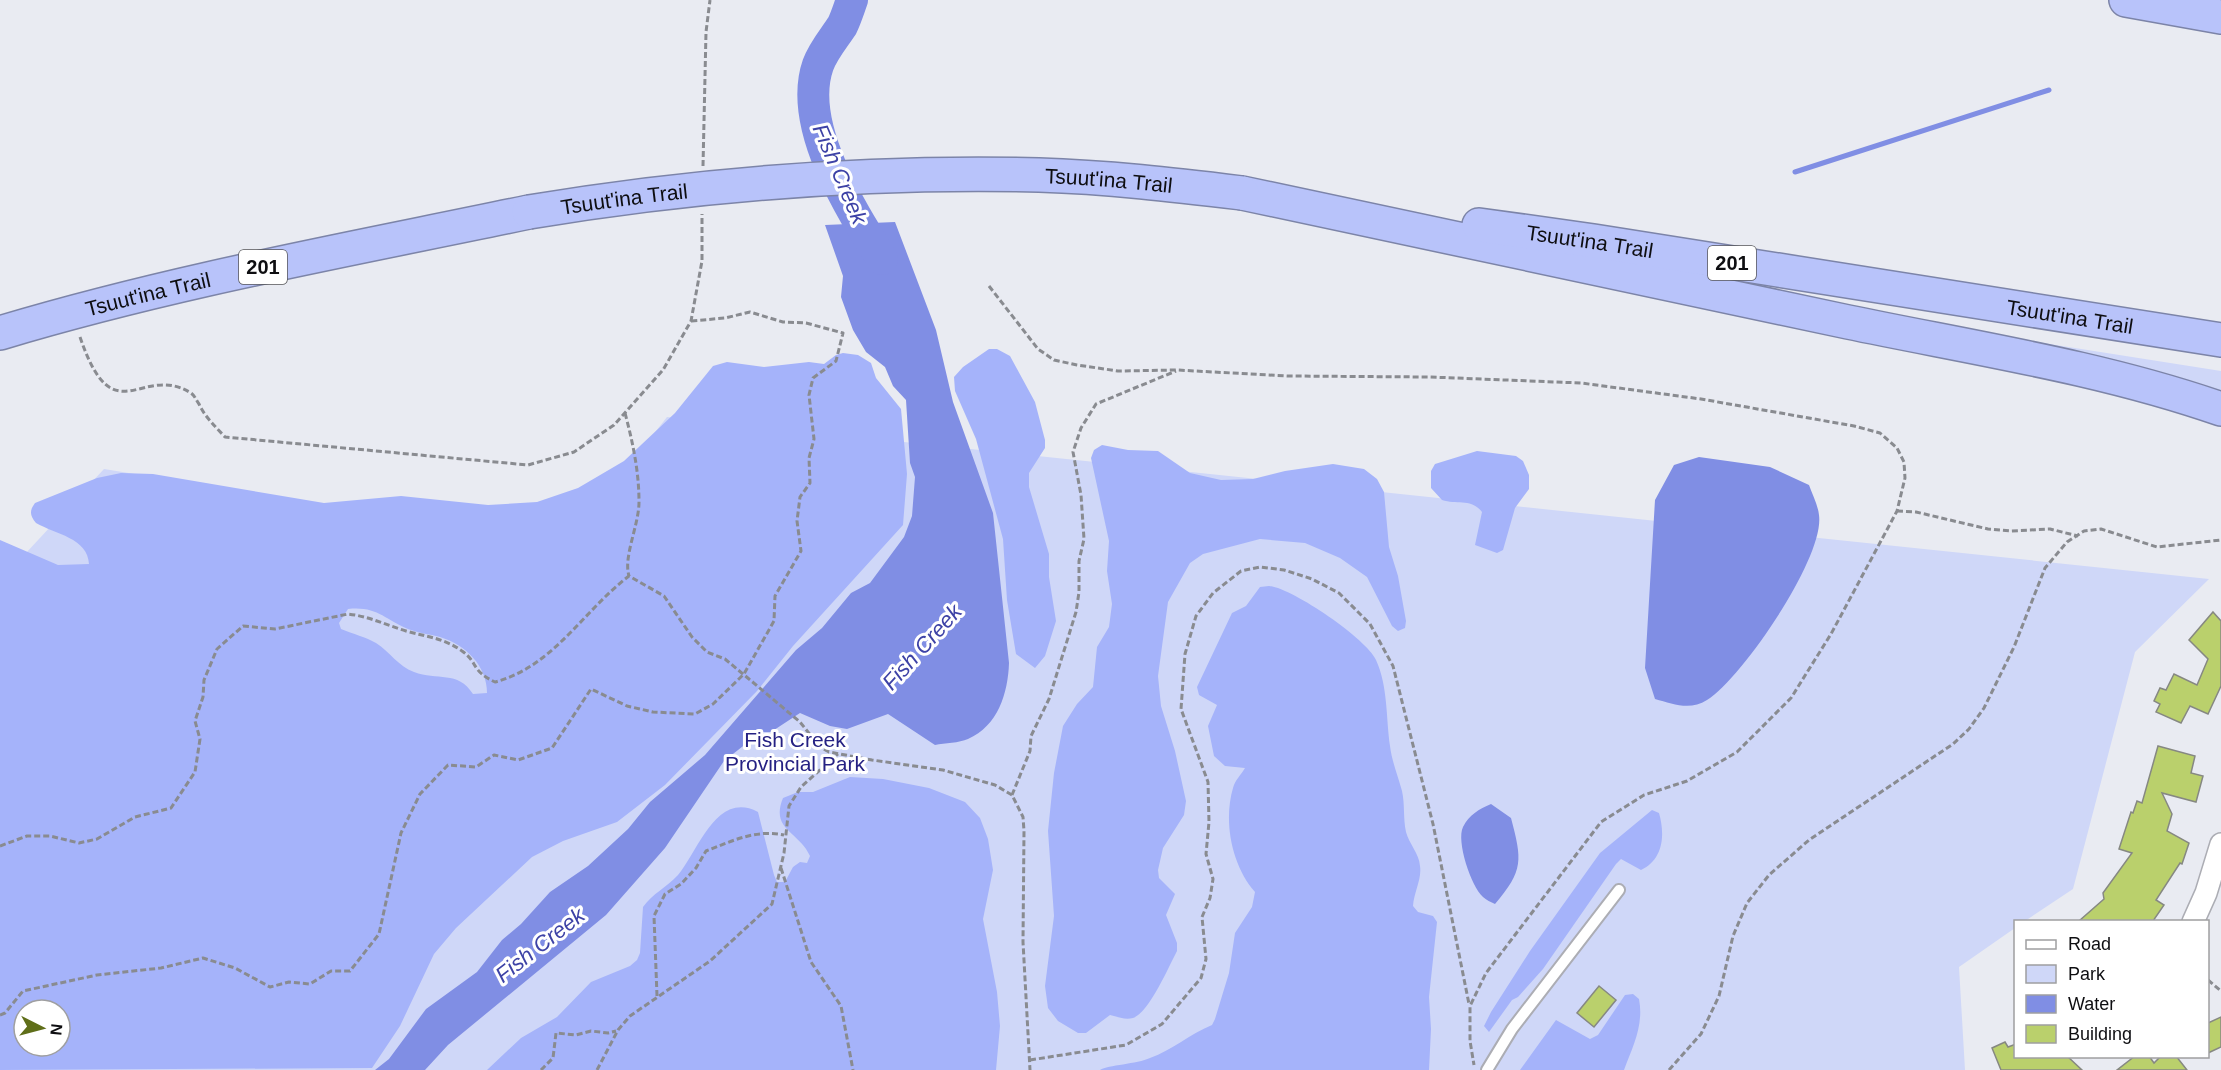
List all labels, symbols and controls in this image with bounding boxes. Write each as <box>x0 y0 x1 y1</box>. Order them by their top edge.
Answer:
water label: Fish Creek <box>808 120 873 229</box>
street label: Tsuut'ina Trail <box>1045 164 1174 196</box>
street label: Tsuut'ina Trail <box>559 179 689 218</box>
street label: Tsuut'ina Trail <box>1525 220 1655 262</box>
road number: 201 <box>1708 246 1756 280</box>
road number: 201 <box>239 250 287 284</box>
street label: Tsuut'ina Trail <box>83 267 212 320</box>
street label: Tsuut'ina Trail <box>2005 295 2135 337</box>
water label: Fish Creek <box>877 598 968 695</box>
park label: Fish Creek Provincial Park <box>725 728 866 775</box>
water label: Fish Creek <box>490 902 590 988</box>
legend <box>2014 920 2209 1058</box>
text: Road <box>2068 934 2111 954</box>
text: Park <box>2068 964 2106 984</box>
text: Water <box>2068 994 2115 1014</box>
north arrow <box>12 998 72 1058</box>
text: N <box>47 1023 65 1036</box>
text: Building <box>2068 1024 2132 1044</box>

